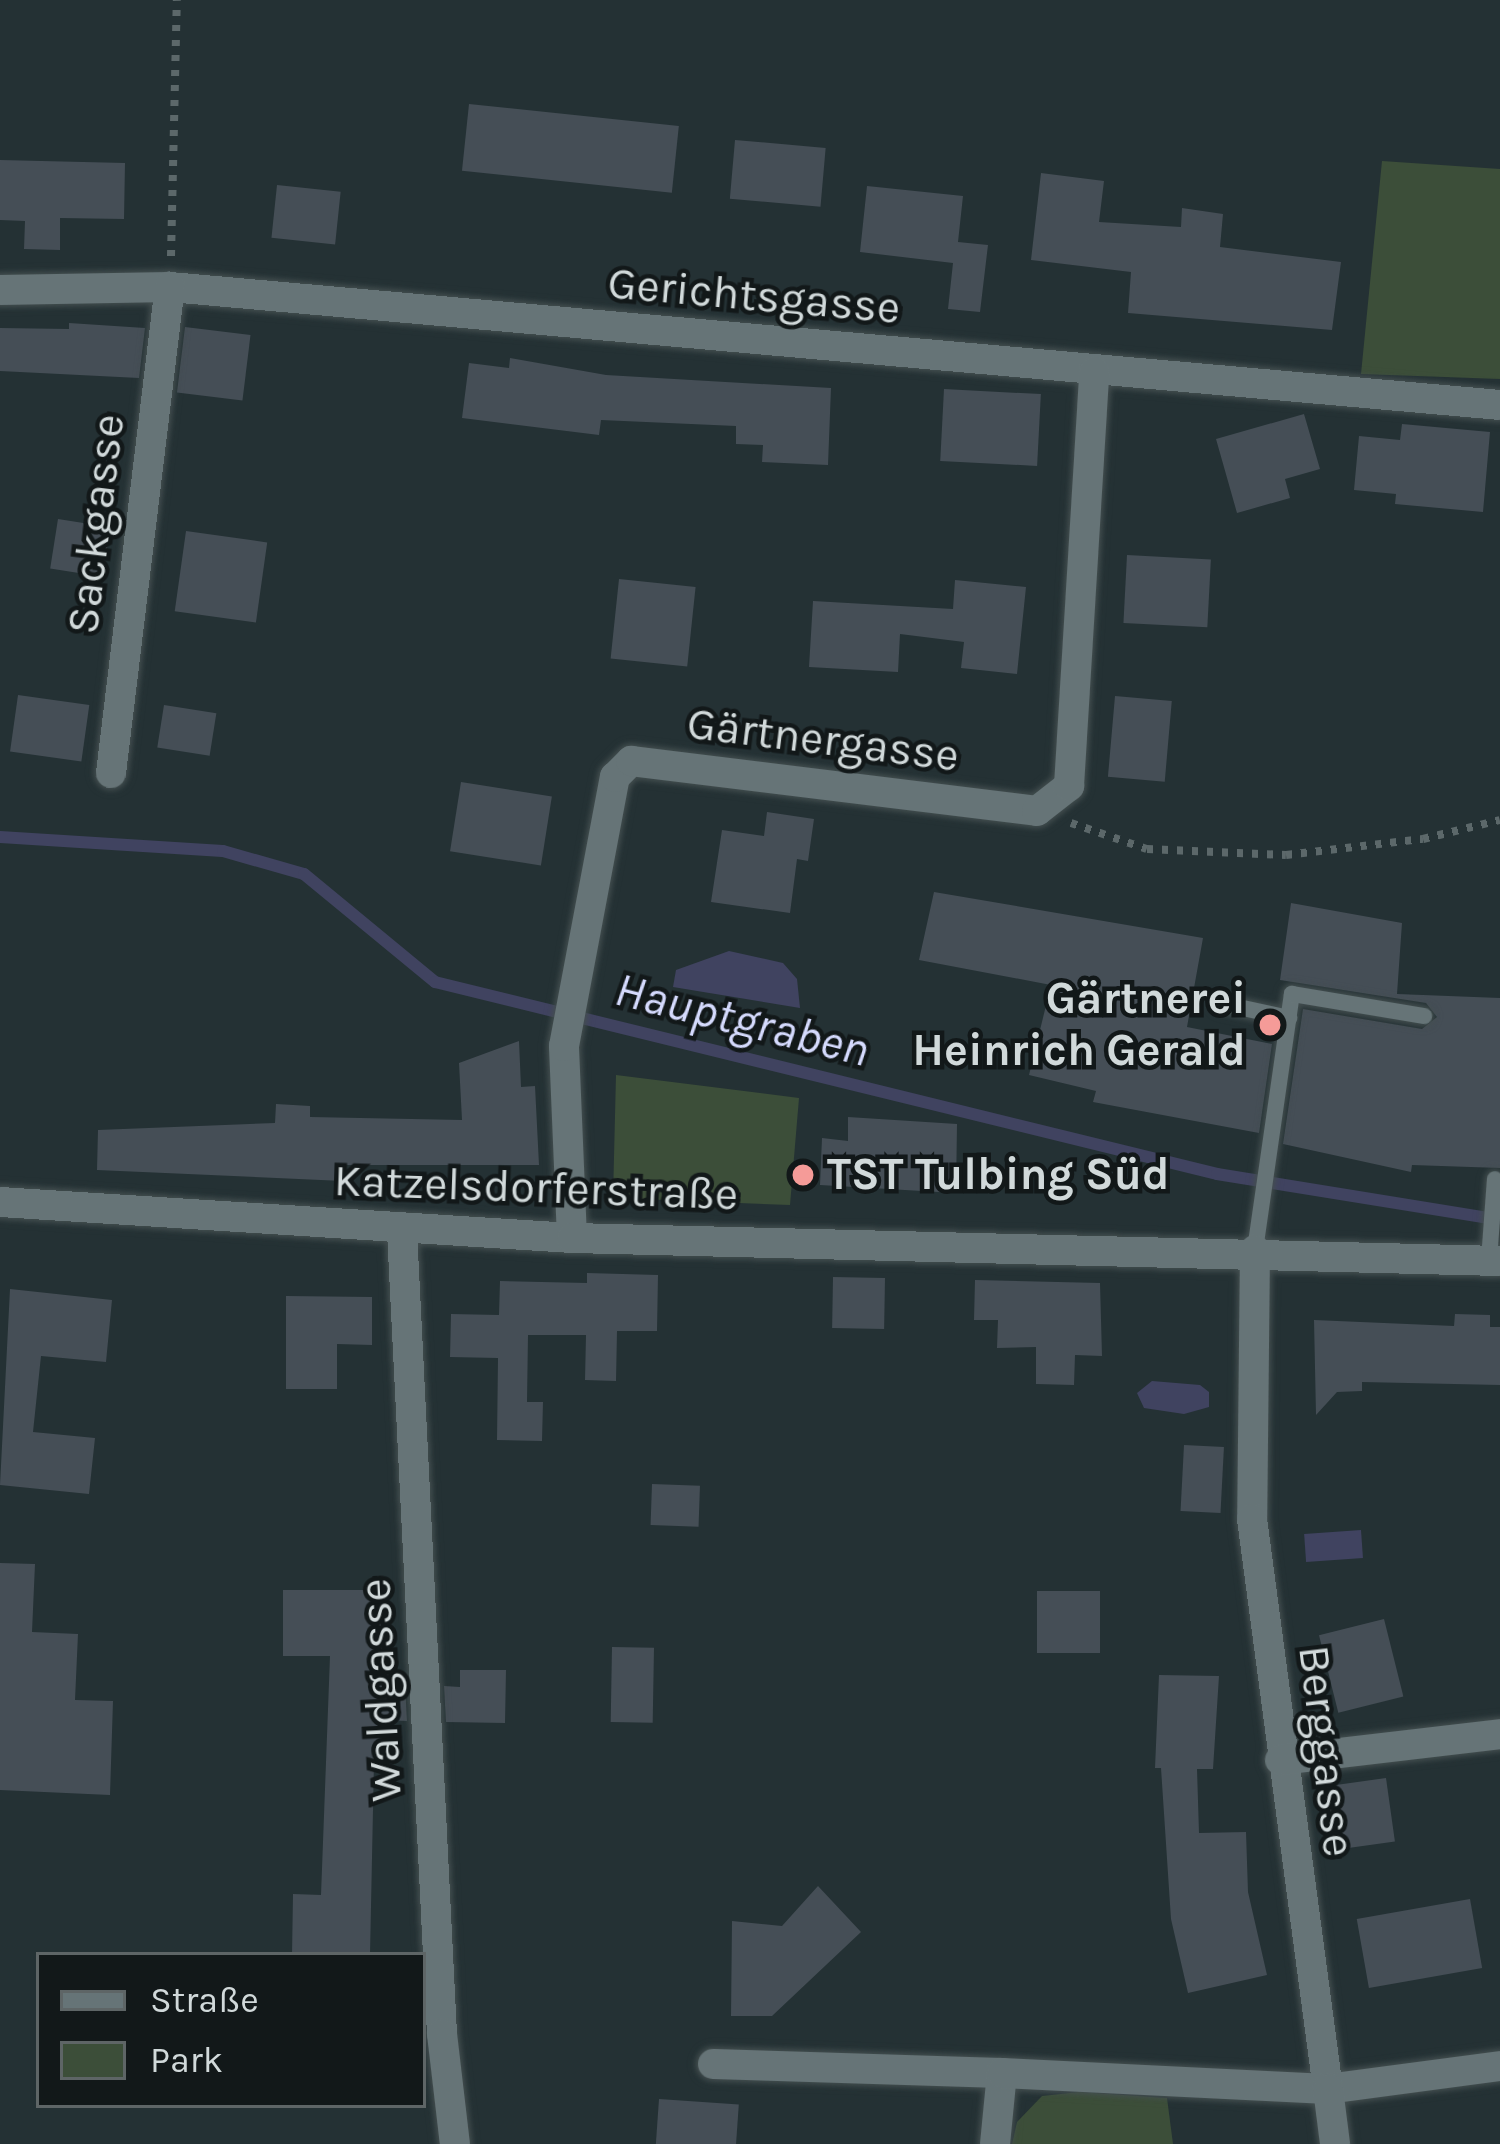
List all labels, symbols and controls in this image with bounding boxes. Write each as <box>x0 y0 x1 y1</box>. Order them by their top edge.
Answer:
street label: Gerichtsgasse <box>606 256 902 336</box>
street label: Sackgasse <box>56 411 136 637</box>
street label: Gärtnergasse <box>684 697 962 783</box>
water label: Hauptgraben <box>609 961 875 1079</box>
place label: Gärtnerei Heinrich Gerald <box>912 972 1246 1078</box>
marker: Gärtnerei Heinrich Gerald <box>1257 1012 1283 1038</box>
place label: TST Tulbing Süd <box>827 1148 1170 1202</box>
street label: Katzelsdorferstraße <box>333 1154 739 1222</box>
marker: TST Tulbing Süd <box>790 1162 816 1188</box>
street label: Waldgasse <box>348 1577 414 1803</box>
street label: Berggasse <box>1286 1642 1366 1860</box>
legend <box>36 1952 426 2108</box>
text: Straße <box>150 1979 259 2021</box>
text: Park <box>150 2039 223 2081</box>

